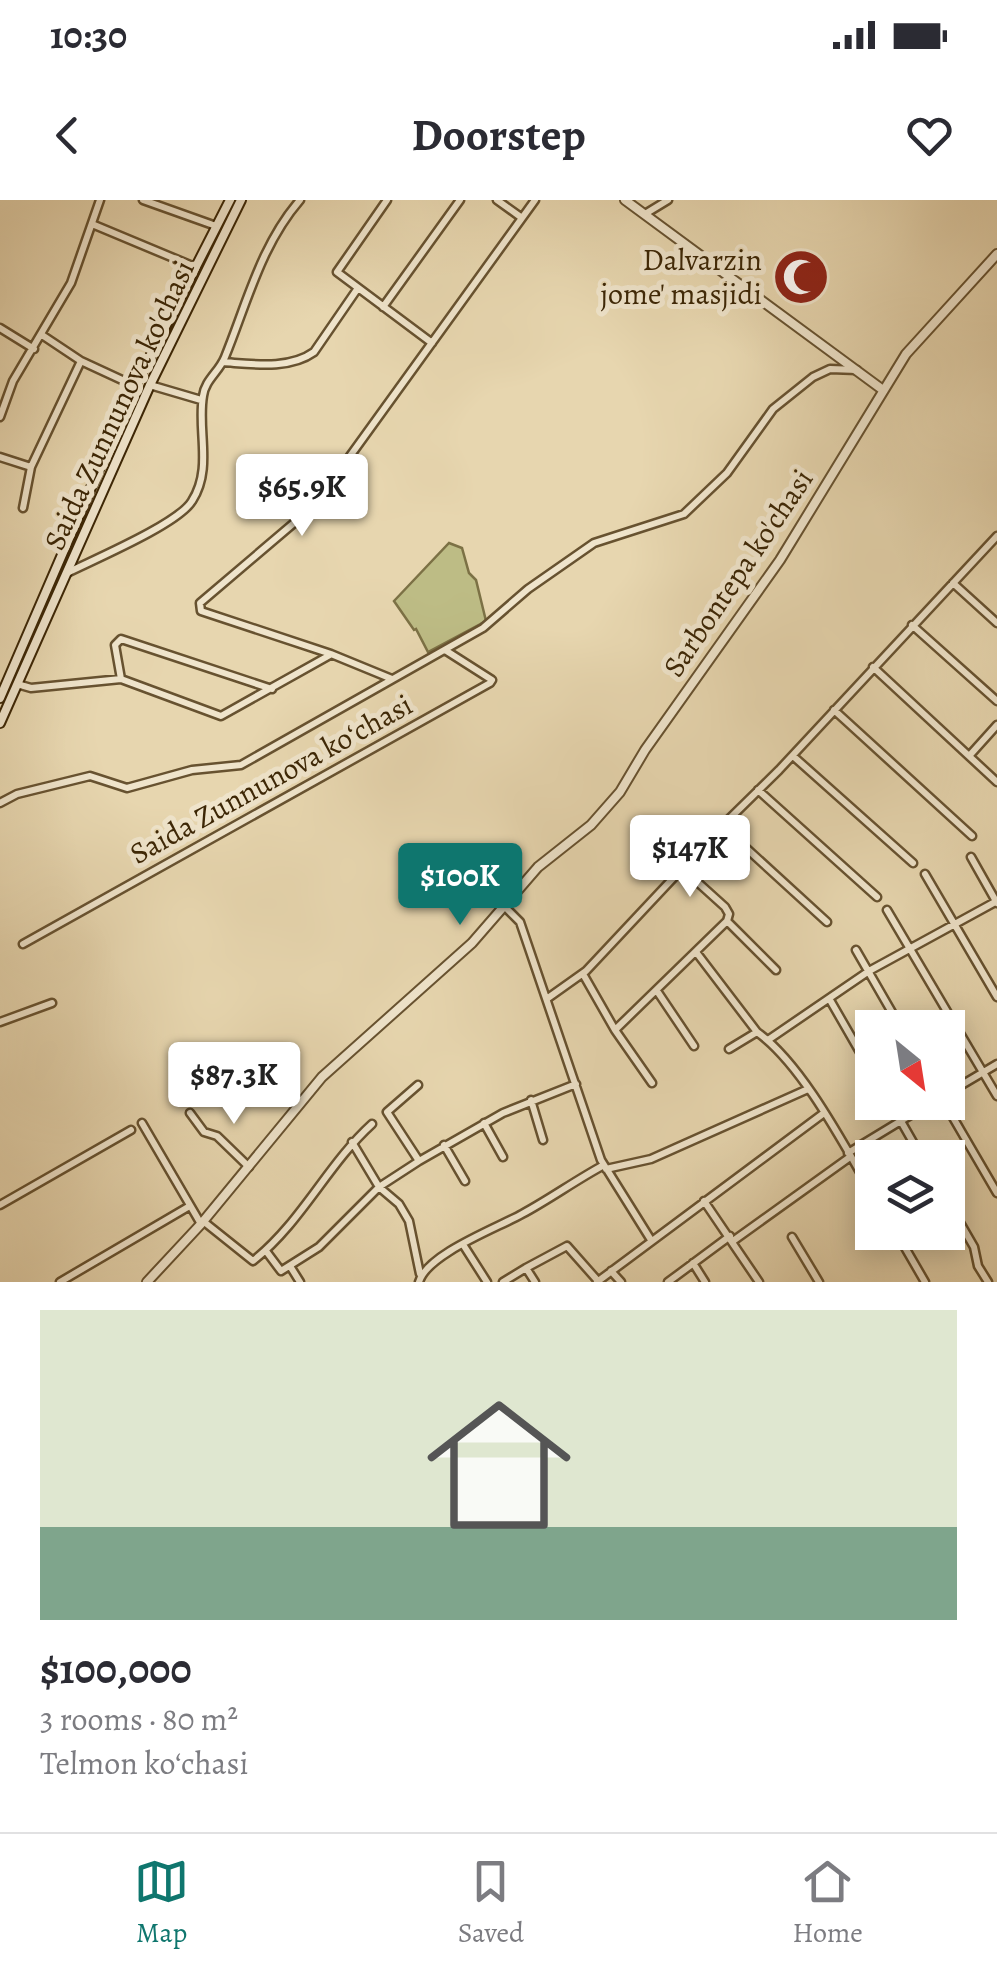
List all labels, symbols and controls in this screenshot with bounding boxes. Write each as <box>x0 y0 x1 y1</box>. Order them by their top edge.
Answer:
text: 10:30 <box>50 9 127 61</box>
text: Doorstep <box>411 104 586 166</box>
icon: back <box>40 108 95 163</box>
icon: heart <box>902 108 957 163</box>
place label: Dalvarzin jome' masjidi <box>601 240 762 314</box>
mosque icon: Dalvarzin jome' masjidi <box>771 247 831 307</box>
street label: Saida Zunnunova ko'chasi <box>34 254 204 556</box>
pin: $65.9K <box>221 454 383 539</box>
street label: Sarbontepa ko'chasi <box>654 461 822 685</box>
text: $65.9K <box>258 464 346 508</box>
street label: Saida Zunnunova koʻchasi <box>123 685 419 873</box>
pin: $147K <box>620 815 760 900</box>
text: $147K <box>652 825 728 869</box>
pin: $100K <box>390 843 530 928</box>
text: $100K <box>420 853 500 897</box>
north arrow <box>855 1010 965 1120</box>
map controls <box>855 1010 965 1250</box>
pin: $87.3K <box>153 1042 315 1127</box>
text: $87.3K <box>190 1052 278 1096</box>
button: layers <box>855 1140 965 1250</box>
icon: home <box>409 1375 589 1555</box>
text: $100,000 <box>40 1640 192 1697</box>
text: 3 rooms · 80 m² <box>40 1697 238 1741</box>
text: Telmon koʻchasi <box>40 1741 248 1785</box>
tab: Map <box>134 1854 189 1952</box>
tab: Saved <box>458 1854 524 1952</box>
tab: Home <box>792 1854 863 1952</box>

